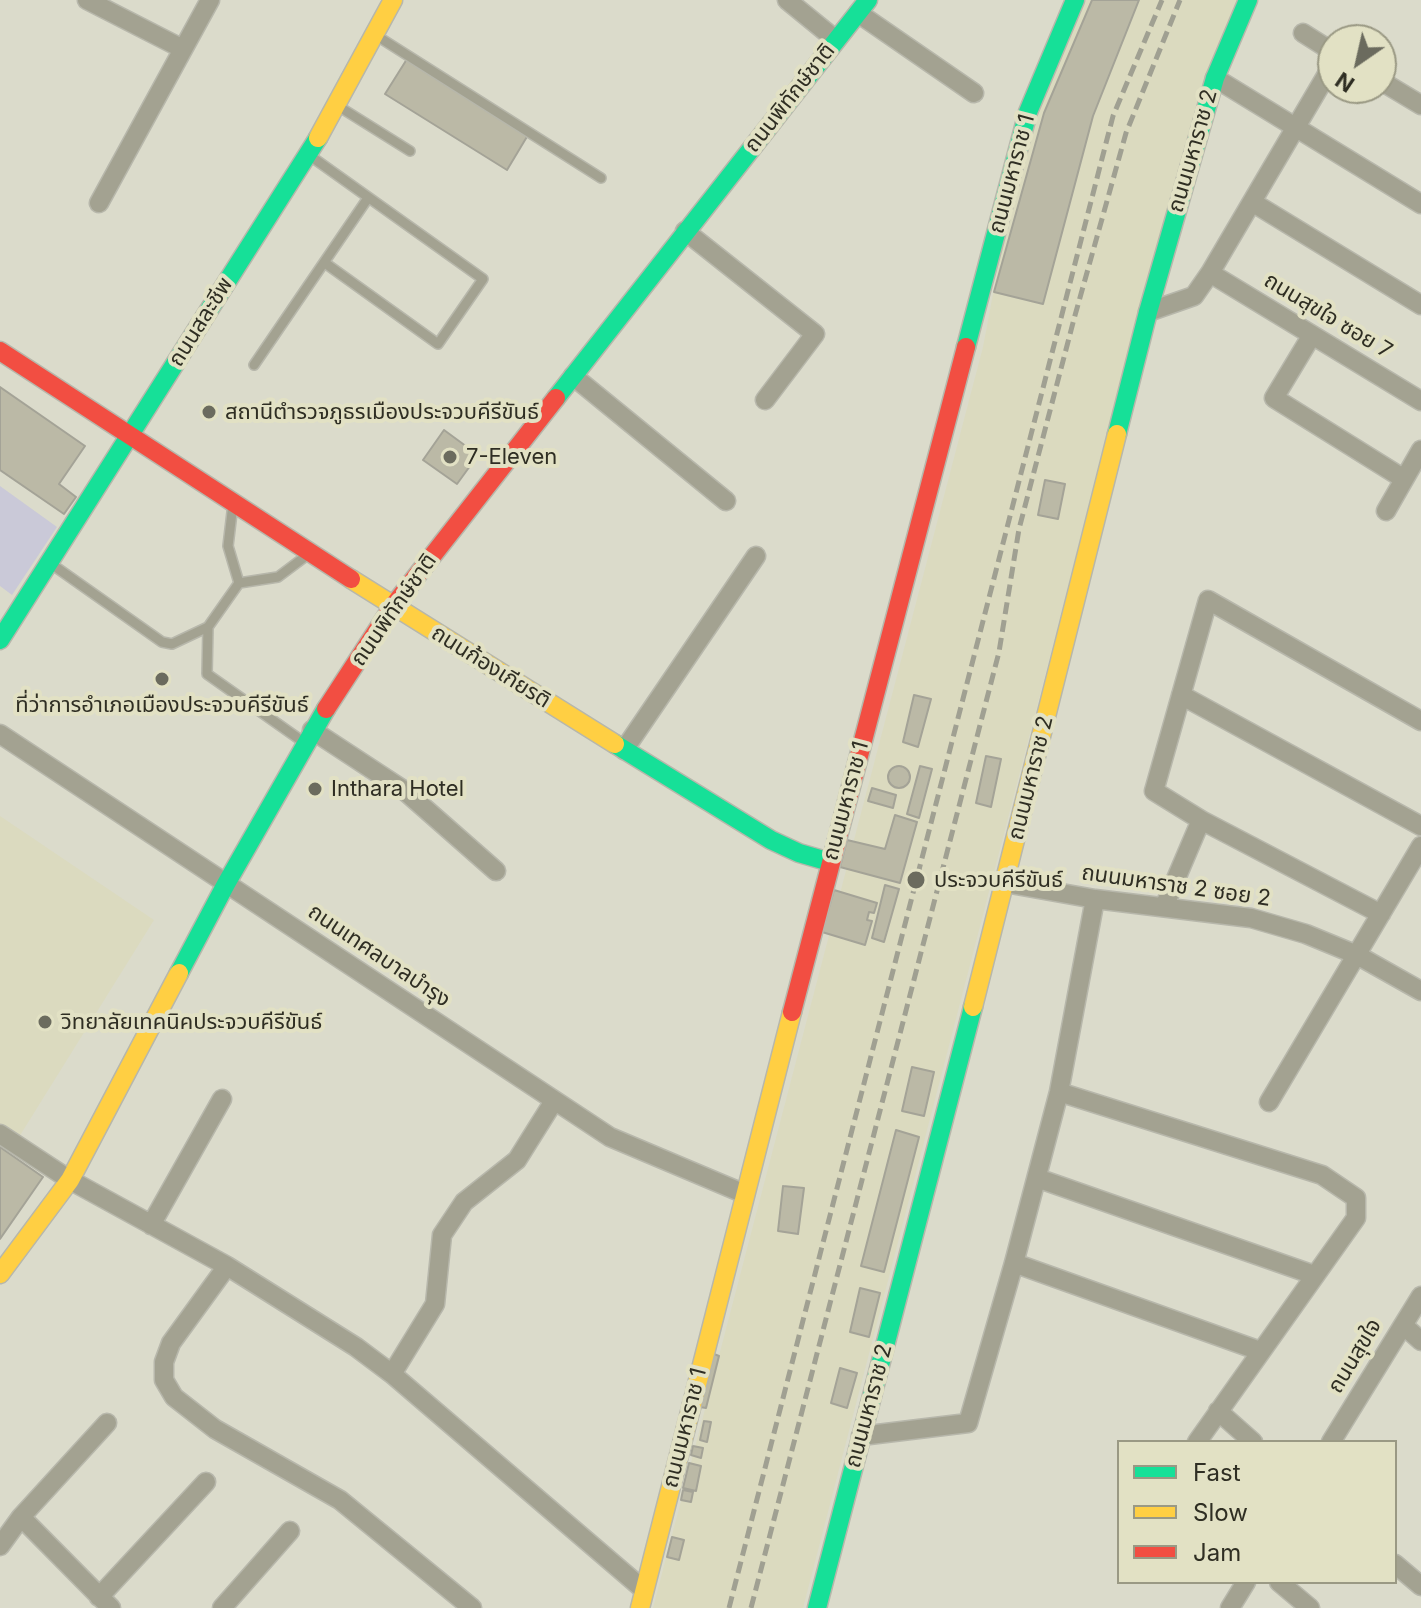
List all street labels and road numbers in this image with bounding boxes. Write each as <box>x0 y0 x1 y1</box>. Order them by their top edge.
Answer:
street label: ถนนพิทักษ์ชาติ <box>739 38 841 158</box>
street label: ถนนมหาราช 2 <box>1163 86 1223 216</box>
street label: ถนนมหาราช 1 <box>983 111 1041 237</box>
street label: ถนนสุขใจ ซอย 7 <box>1259 267 1397 365</box>
street label: ถนนสละชีพ <box>163 273 239 371</box>
street label: ถนนพิทักษ์ชาติ <box>346 549 442 671</box>
street label: ถนนก้องเกียรติ <box>427 620 555 714</box>
street label: ถนนมหาราช 2 <box>1003 713 1059 843</box>
street label: ถนนมหาราช 1 <box>817 738 875 864</box>
street label: ถนนมหาราช 2 ซอย 2 <box>1080 860 1272 912</box>
street label: ถนนเทศลบาลบำรุง <box>303 899 455 1013</box>
street label: ถนนสุขใจ <box>1323 1314 1387 1398</box>
street label: ถนนมหาราช 2 <box>840 1341 898 1471</box>
street label: ถนนมหาราช 1 <box>657 1365 713 1491</box>

